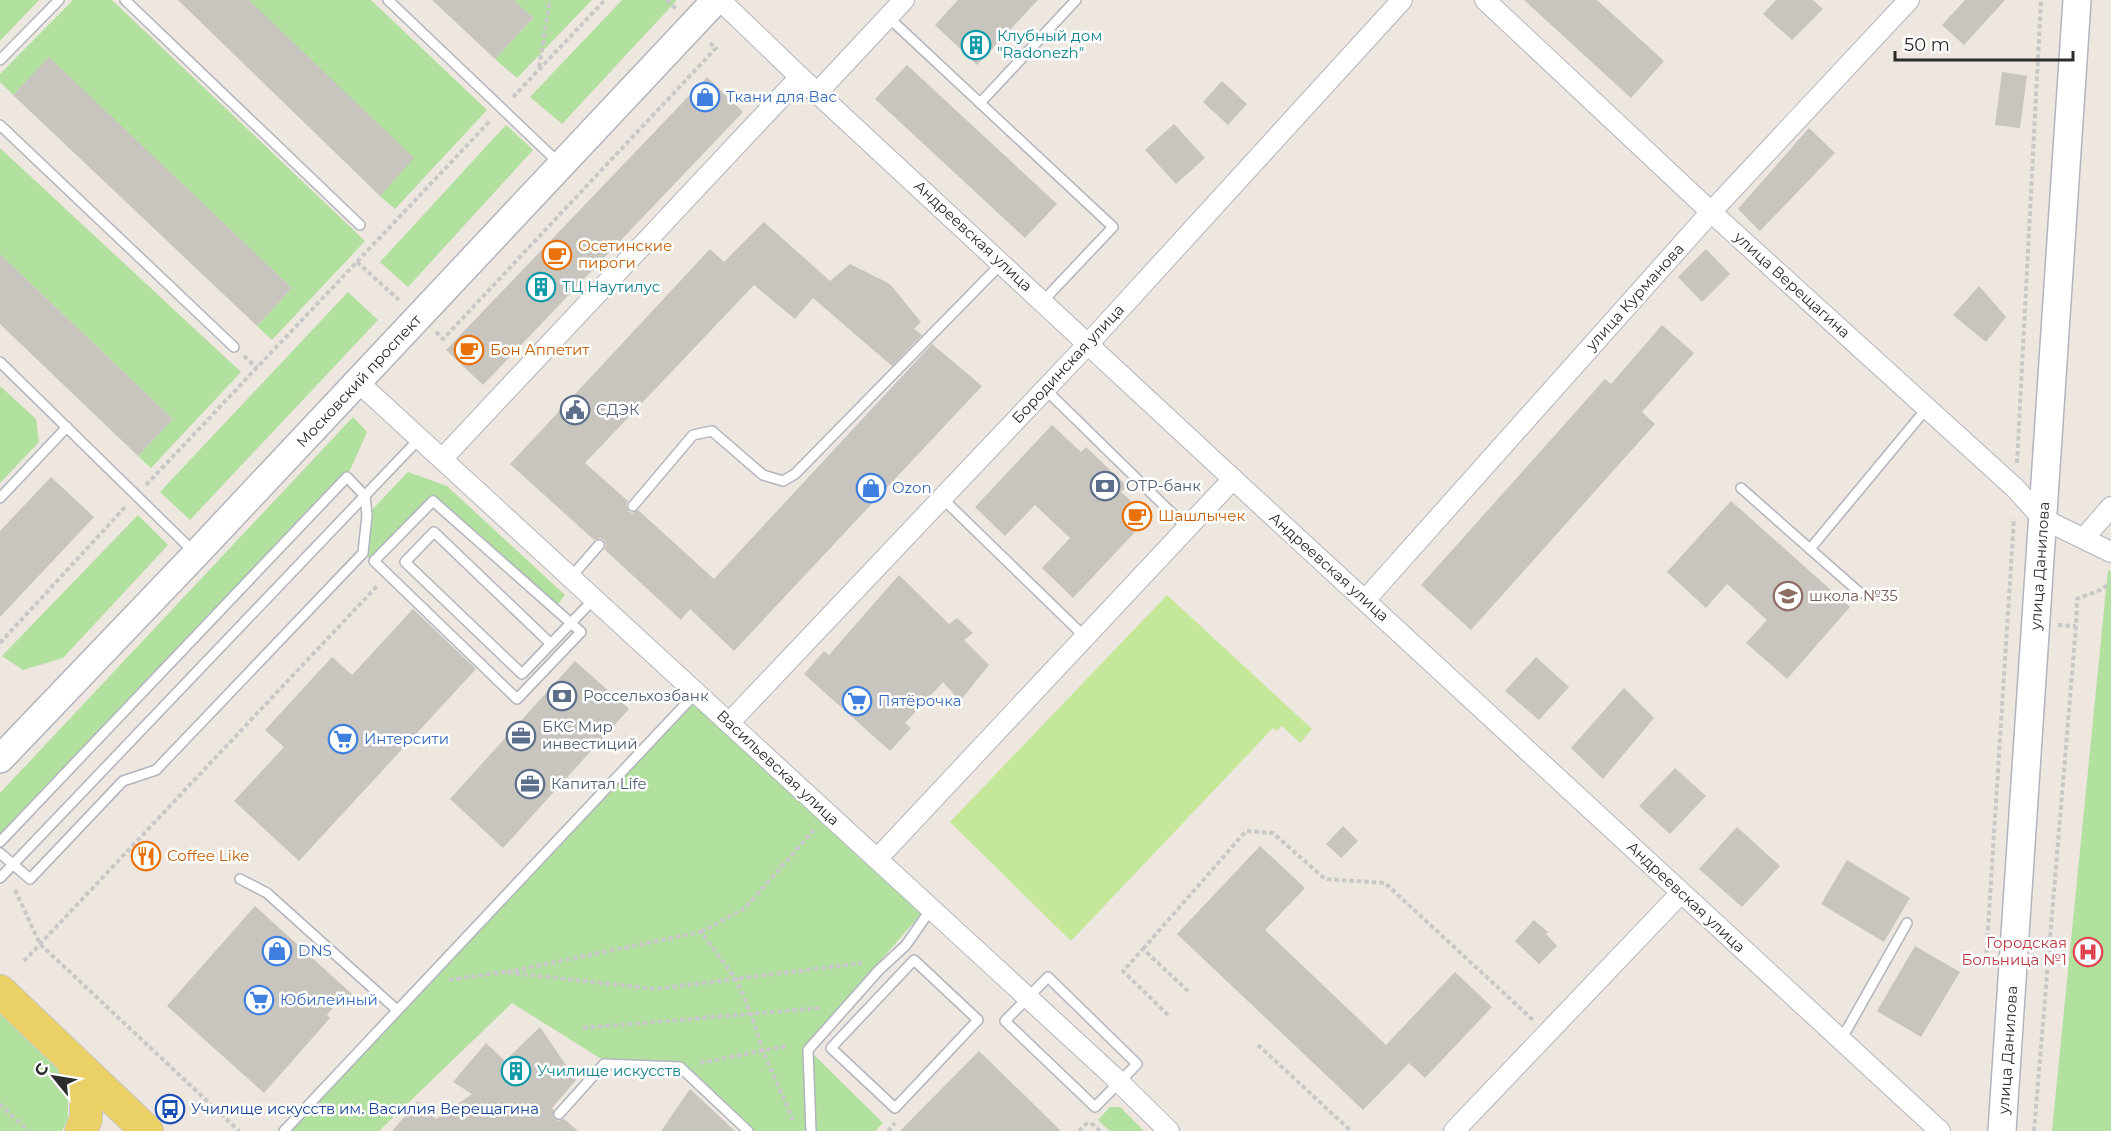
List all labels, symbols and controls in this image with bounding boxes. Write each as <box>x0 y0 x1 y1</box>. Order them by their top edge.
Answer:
scale bar <box>1895 24 2074 62</box>
place label: Клубный дом "Radonezh" <box>997 26 1102 62</box>
building icon: Клубный дом "Radonezh" <box>960 29 992 61</box>
text: 50 m <box>1904 34 1950 56</box>
shop icon: Ткани для Вас <box>689 81 721 113</box>
place label: Ткани для Вас <box>726 87 837 106</box>
street label: Андреевская улица <box>910 176 1036 295</box>
street label: улица Верещагина <box>1730 227 1854 342</box>
place label: Осетинские пироги <box>578 236 672 272</box>
cafe icon: Осетинские пироги <box>541 239 573 271</box>
street label: улица Курманова <box>1581 239 1688 355</box>
building icon: ТЦ Наутилус <box>525 271 557 303</box>
place label: ТЦ Наутилус <box>562 277 660 296</box>
street label: Бородинская улица <box>1007 300 1128 427</box>
street label: Московский проспект <box>292 310 426 451</box>
cafe icon: Бон Аппетит <box>453 334 485 366</box>
place label: Бон Аппетит <box>490 340 590 359</box>
public building icon: СДЭК <box>559 394 591 426</box>
place label: СДЭК <box>596 400 640 419</box>
bank icon: OTP-банк <box>1089 470 1121 502</box>
shop icon: Ozon <box>855 472 887 504</box>
place label: OTP-банк <box>1126 476 1201 495</box>
place label: Ozon <box>892 478 932 497</box>
cafe icon: Шашлычек <box>1121 500 1153 532</box>
street label: улица Данилова <box>2025 501 2053 632</box>
place label: Шашлычек <box>1158 506 1246 525</box>
street label: Андреевская улица <box>1266 508 1393 625</box>
school or university icon: школа №35 <box>1772 580 1804 612</box>
place label: школа №35 <box>1809 586 1898 605</box>
bank icon: Россельхозбанк <box>546 680 578 712</box>
supermarket icon: Пятёрочка <box>841 685 873 717</box>
place label: Россельхозбанк <box>583 686 709 705</box>
place label: Пятёрочка <box>878 691 962 710</box>
street label: Васильевская улица <box>713 706 844 829</box>
place label: БКС Мир инвестиций <box>542 717 637 753</box>
office icon: БКС Мир инвестиций <box>505 720 537 752</box>
supermarket icon: Интерсити <box>327 723 359 755</box>
place label: Интерсити <box>364 729 449 748</box>
office icon: Капитал Life <box>514 768 546 800</box>
place label: Капитал Life <box>551 774 647 793</box>
street label: Андреевская улица <box>1623 837 1749 956</box>
restaurant icon: Coffee Like <box>130 840 162 872</box>
place label: Coffee Like <box>167 846 249 865</box>
place label: Городская Больница №1 <box>1961 933 2067 969</box>
shop icon: DNS <box>261 935 293 967</box>
hospital icon: Городская Больница №1 <box>2072 936 2104 968</box>
place label: DNS <box>298 941 332 960</box>
supermarket icon: Юбилейный <box>243 984 275 1016</box>
street label: улица Данилова <box>1993 985 2021 1116</box>
place label: Юбилейный <box>280 990 378 1009</box>
north arrow <box>24 1047 84 1107</box>
building icon: Училище искусств <box>500 1055 532 1087</box>
text: С <box>30 1060 53 1080</box>
place label: Училище искусств <box>537 1061 681 1080</box>
bus stop icon: Училище искусств им. Василия Верещагина <box>154 1093 186 1125</box>
place label: Училище искусств им. Василия Верещагина <box>191 1099 539 1118</box>

